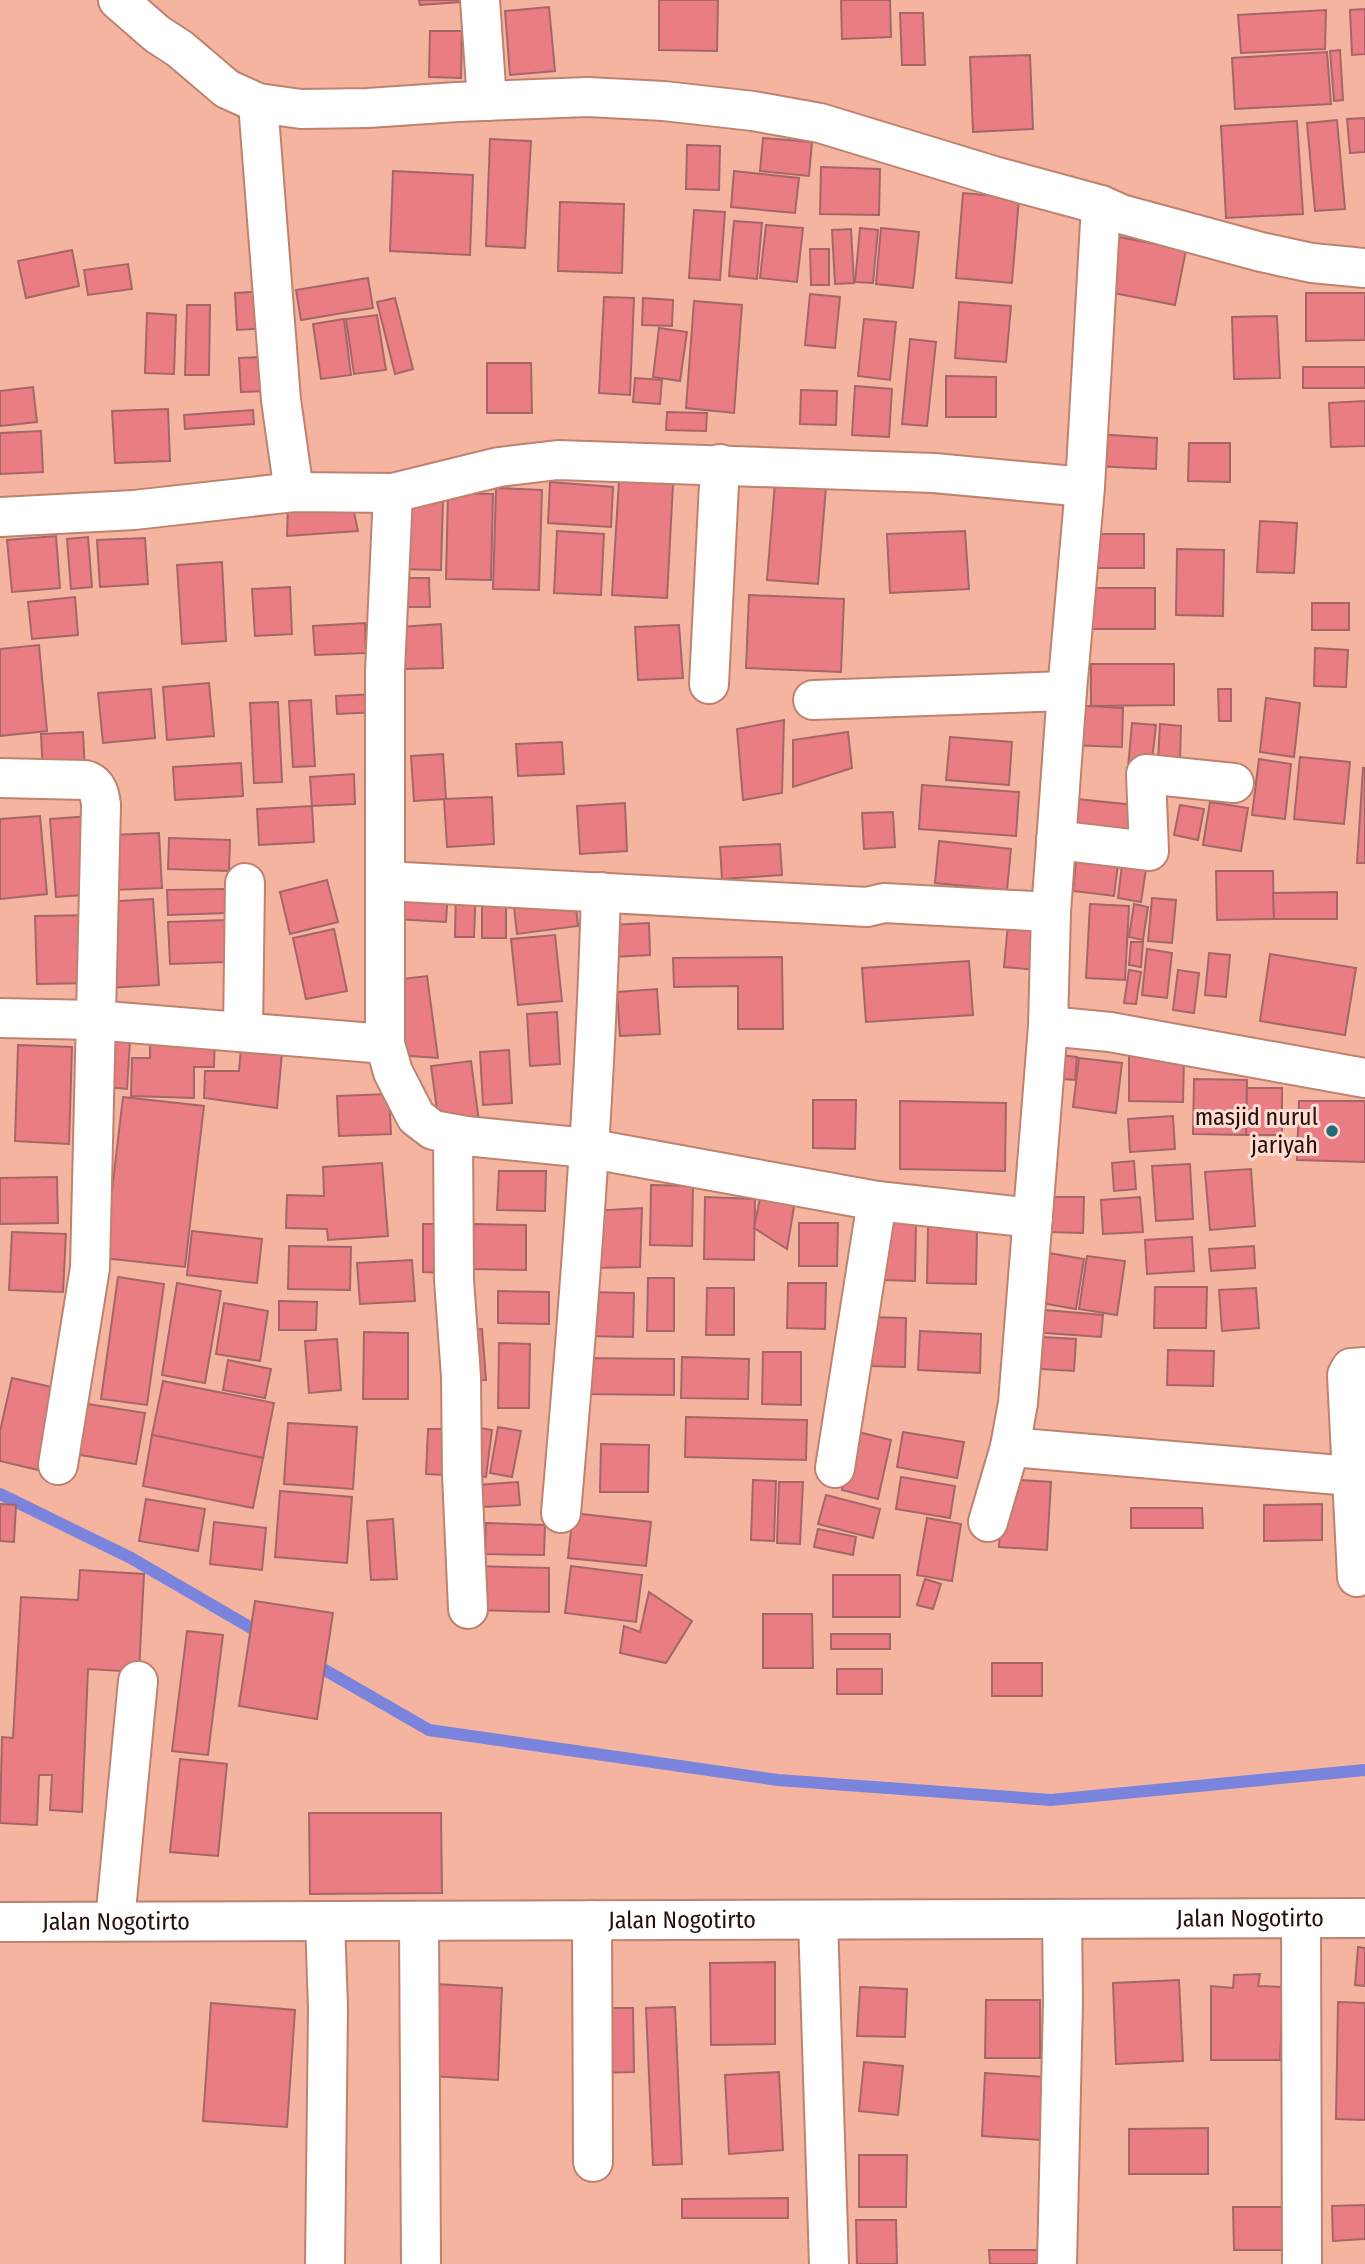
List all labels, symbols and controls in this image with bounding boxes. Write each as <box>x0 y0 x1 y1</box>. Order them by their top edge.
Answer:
place label: masjid nurul jariyah <box>1195 1103 1318 1159</box>
marker: masjid nurul jariyah <box>1324 1123 1340 1139</box>
street label: Jalan Nogotirto <box>1176 1904 1324 1933</box>
street label: Jalan Nogotirto <box>608 1906 756 1934</box>
street label: Jalan Nogotirto <box>42 1907 190 1936</box>

